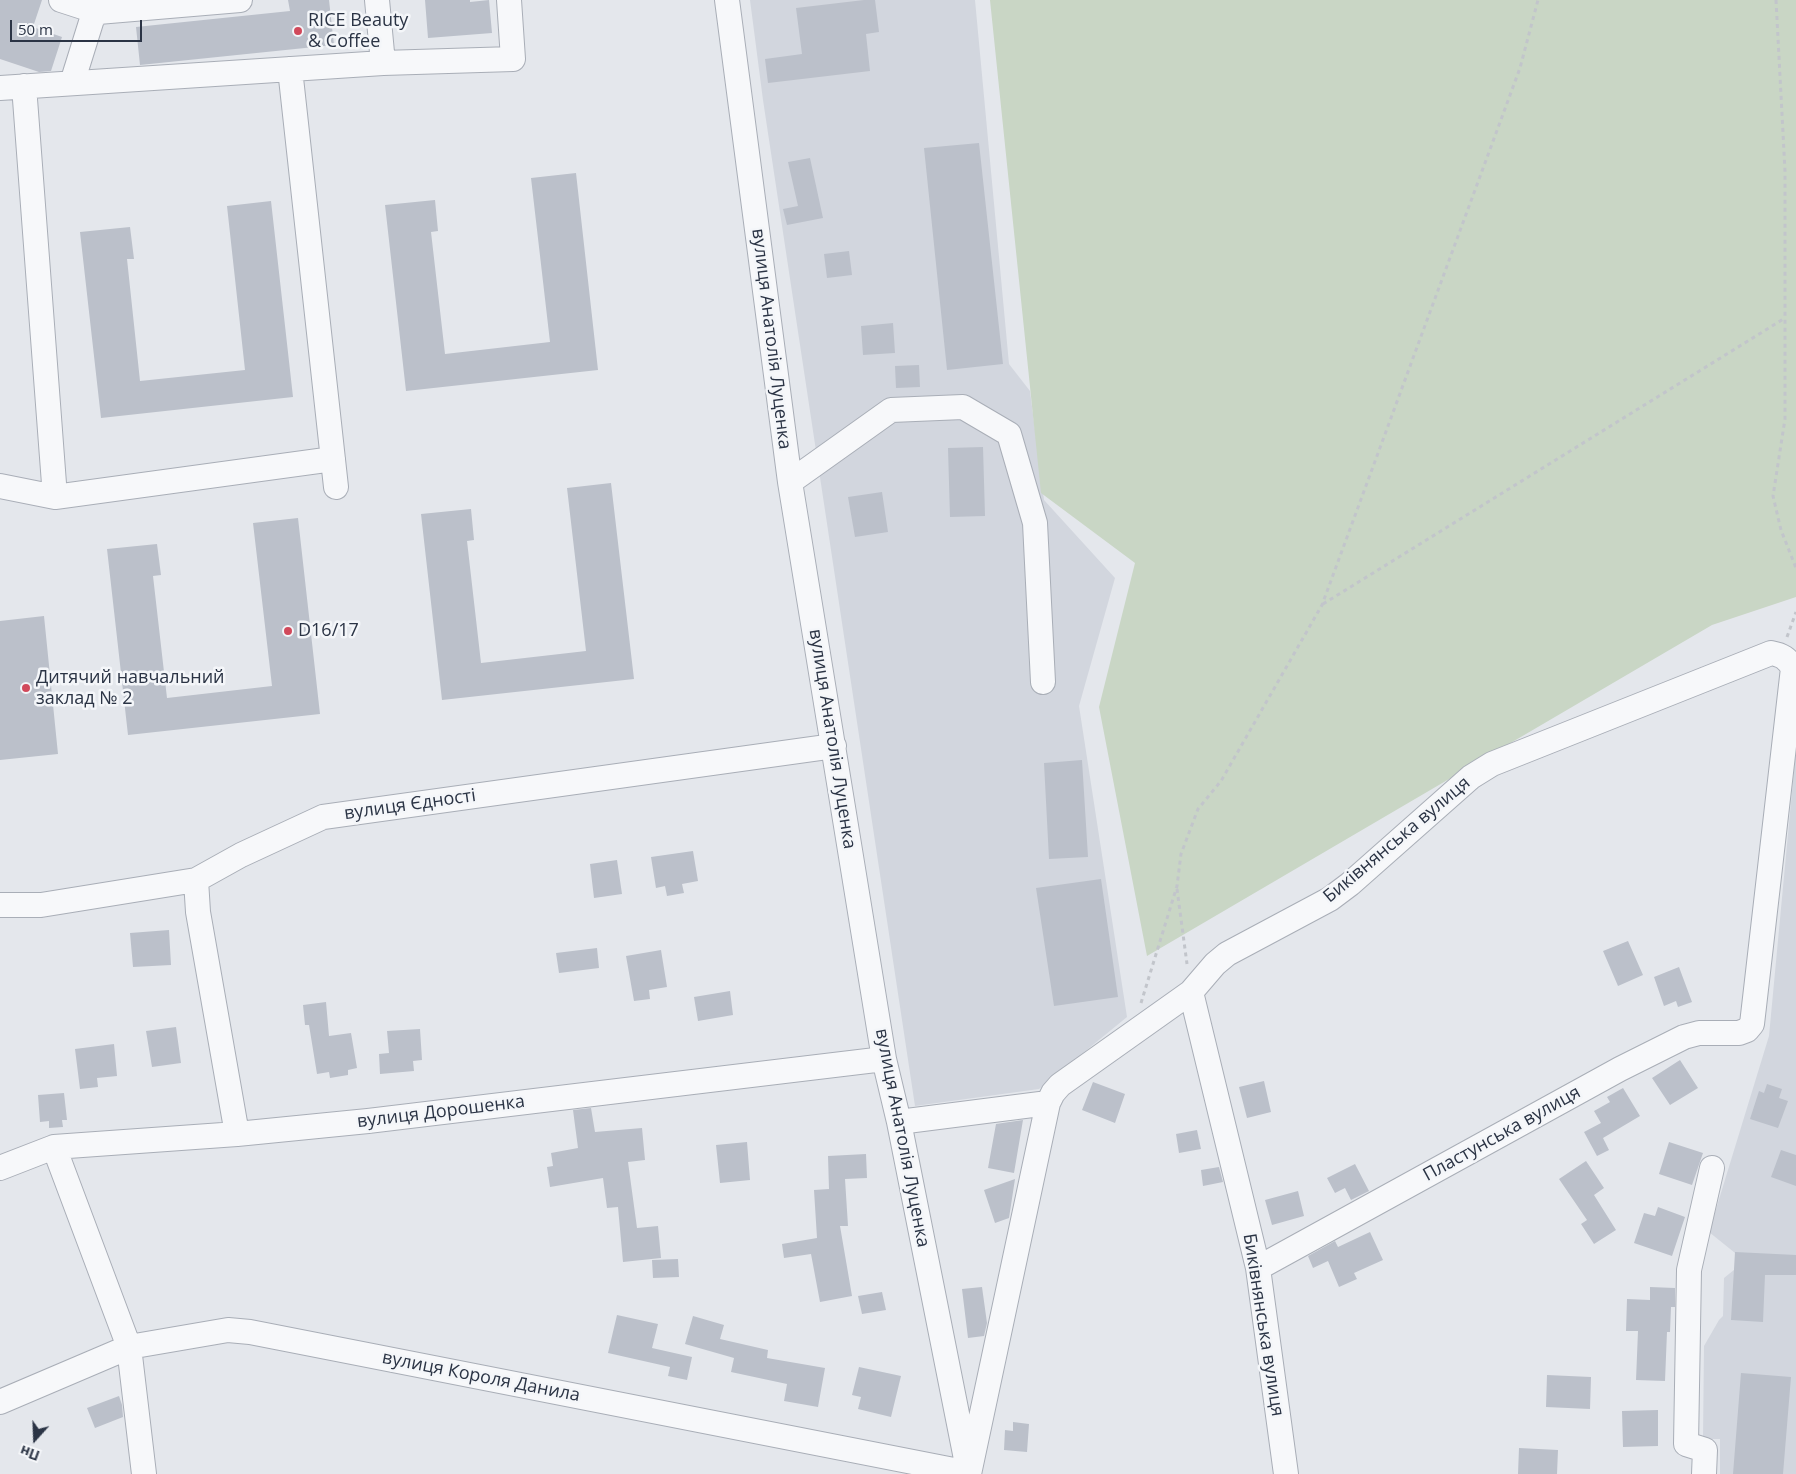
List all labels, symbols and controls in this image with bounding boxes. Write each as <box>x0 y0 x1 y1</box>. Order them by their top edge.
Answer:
scale bar <box>12 10 145 42</box>
place label: RICE Beauty & Coffee <box>308 10 408 52</box>
text: 50 m <box>18 19 53 39</box>
marker: RICE Beauty & Coffee <box>292 25 304 37</box>
street label: вулиця Анатолія Луценка <box>747 227 795 451</box>
place label: D16/17 <box>298 620 359 642</box>
marker: D16/17 <box>282 625 294 637</box>
street label: вулиця Анатолія Луценка <box>804 628 860 850</box>
place label: Дитячий навчальний заклад № 2 <box>36 667 225 710</box>
marker: Дитячий навчальний заклад № 2 <box>20 682 32 694</box>
street label: Биківнянська вулиця <box>1319 772 1475 908</box>
street label: вулиця Єдності <box>343 785 477 825</box>
street label: вулиця Анатолія Луценка <box>870 1027 934 1249</box>
street label: Пластунська вулиця <box>1420 1082 1584 1186</box>
street label: вулиця Дорошенка <box>356 1091 526 1133</box>
street label: Биківнянська вулиця <box>1238 1232 1288 1418</box>
street label: вулиця Короля Данила <box>380 1347 582 1407</box>
north arrow <box>10 1414 60 1464</box>
text: Пн <box>17 1441 42 1466</box>

